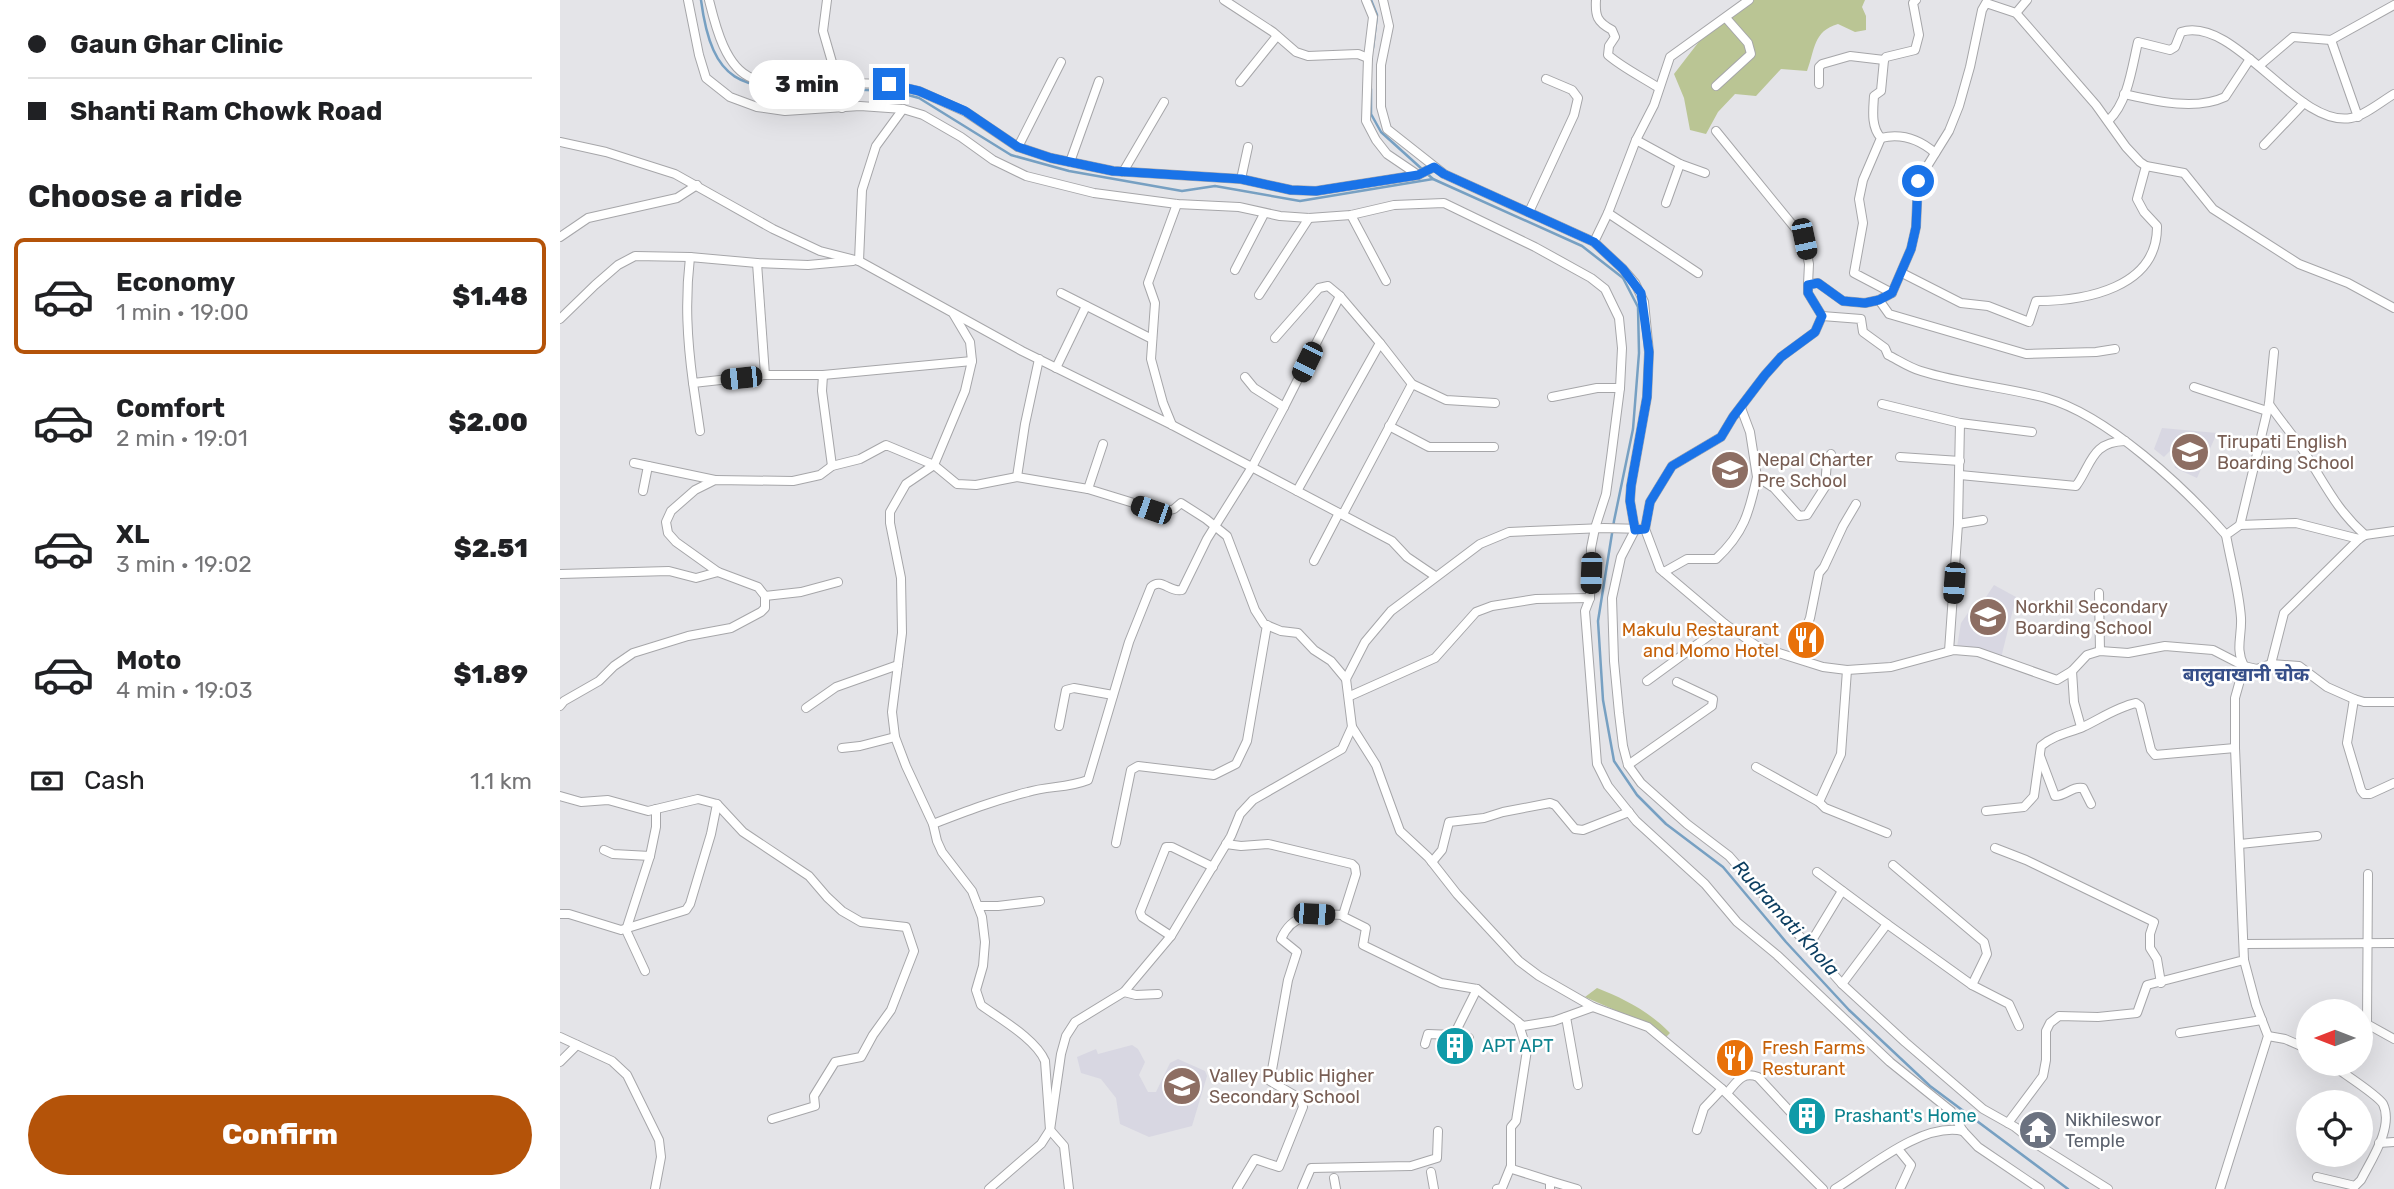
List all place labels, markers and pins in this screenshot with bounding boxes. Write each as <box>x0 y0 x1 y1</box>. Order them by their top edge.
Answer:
school or university icon: Tirupati English Boarding School <box>2169 431 2211 473</box>
place label: Tirupati English Boarding School <box>2217 431 2354 474</box>
school or university icon: Nepal Charter Pre School <box>1709 449 1751 491</box>
place label: Nepal Charter Pre School <box>1757 449 1873 492</box>
school or university icon: Norkhil Secondary Boarding School <box>1967 596 2009 638</box>
place label: Norkhil Secondary Boarding School <box>2015 596 2168 639</box>
place label: Makulu Restaurant and Momo Hotel <box>1622 619 1779 662</box>
restaurant icon: Makulu Restaurant and Momo Hotel <box>1785 619 1827 661</box>
building icon: APT APT <box>1434 1025 1476 1067</box>
place label: APT APT <box>1482 1035 1554 1057</box>
restaurant icon: Fresh Farms Resturant <box>1714 1037 1756 1079</box>
place label: Fresh Farms Resturant <box>1762 1037 1866 1080</box>
school or university icon: Valley Public Higher Secondary School <box>1161 1065 1203 1107</box>
place label: Valley Public Higher Secondary School <box>1209 1065 1374 1108</box>
building icon: Prashant's Home <box>1786 1095 1828 1137</box>
place label: Prashant's Home <box>1834 1105 1976 1127</box>
temple icon: Nikhileswor Temple <box>2017 1109 2059 1151</box>
place label: Nikhileswor Temple <box>2065 1109 2161 1152</box>

